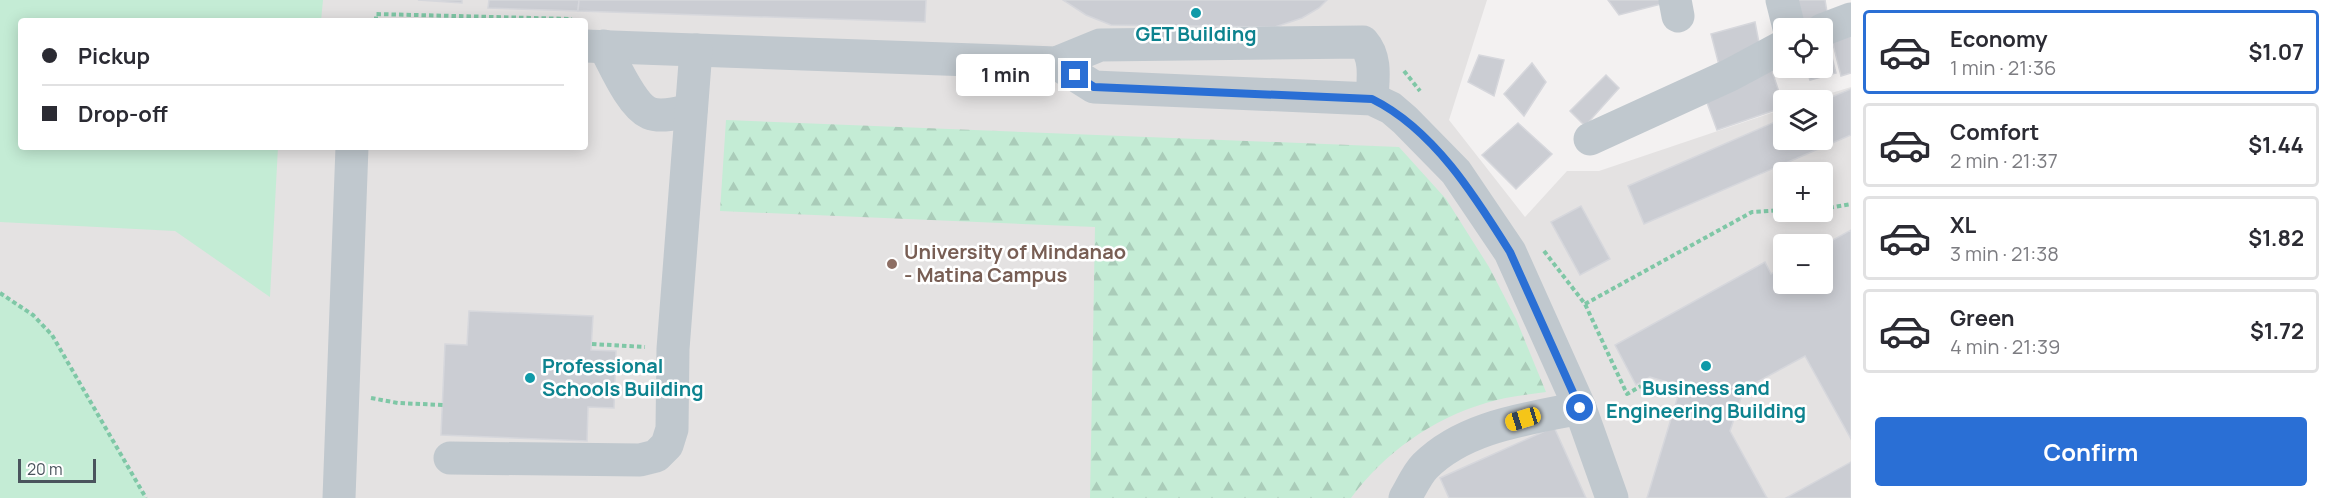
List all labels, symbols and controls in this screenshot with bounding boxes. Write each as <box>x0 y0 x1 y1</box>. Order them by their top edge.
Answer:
marker: GET Building <box>1189 6 1203 20</box>
map controls <box>1773 18 1833 294</box>
button: locate <box>1773 18 1833 78</box>
place label: GET Building <box>1136 20 1257 47</box>
text: Economy <box>1950 24 2048 54</box>
icon: car <box>1878 25 1932 79</box>
text: $1.07 <box>2249 37 2304 67</box>
text: Pickup <box>78 41 150 71</box>
callout: 1 min <box>955 54 1054 96</box>
text: 1 min · 21:36 <box>1950 54 2057 81</box>
text: 1 min <box>981 61 1030 88</box>
route end <box>1061 61 1088 88</box>
button: layers <box>1773 90 1833 150</box>
text: Drop-off <box>78 99 168 129</box>
text: Comfort <box>1950 117 2039 147</box>
icon: car <box>1878 118 1932 172</box>
text: $1.44 <box>2248 130 2304 160</box>
text: 2 min · 21:37 <box>1950 147 2058 174</box>
button: + <box>1773 162 1833 222</box>
text: XL <box>1950 210 1976 240</box>
icon: car <box>1878 211 1932 265</box>
text: $1.82 <box>2248 223 2304 253</box>
button: − <box>1773 234 1833 294</box>
place label: University of Mindanao - Matina Campus <box>904 238 1126 288</box>
text: 3 min · 21:38 <box>1950 240 2059 267</box>
marker: University of Mindanao - Matina Campus <box>885 257 899 271</box>
text: Green <box>1950 303 2015 333</box>
icon: car <box>1878 304 1932 358</box>
text: $1.72 <box>2250 316 2304 346</box>
text: 4 min · 21:39 <box>1950 333 2060 360</box>
place label: Professional Schools Building <box>542 352 703 402</box>
marker: Business and Engineering Building <box>1699 359 1713 373</box>
marker: Professional Schools Building <box>523 371 537 385</box>
place label: Business and Engineering Building <box>1606 374 1806 424</box>
route start <box>1566 394 1593 421</box>
car <box>1503 405 1543 433</box>
button: Confirm <box>1875 417 2307 486</box>
scale bar <box>18 456 96 484</box>
text: 20 m <box>27 458 63 480</box>

